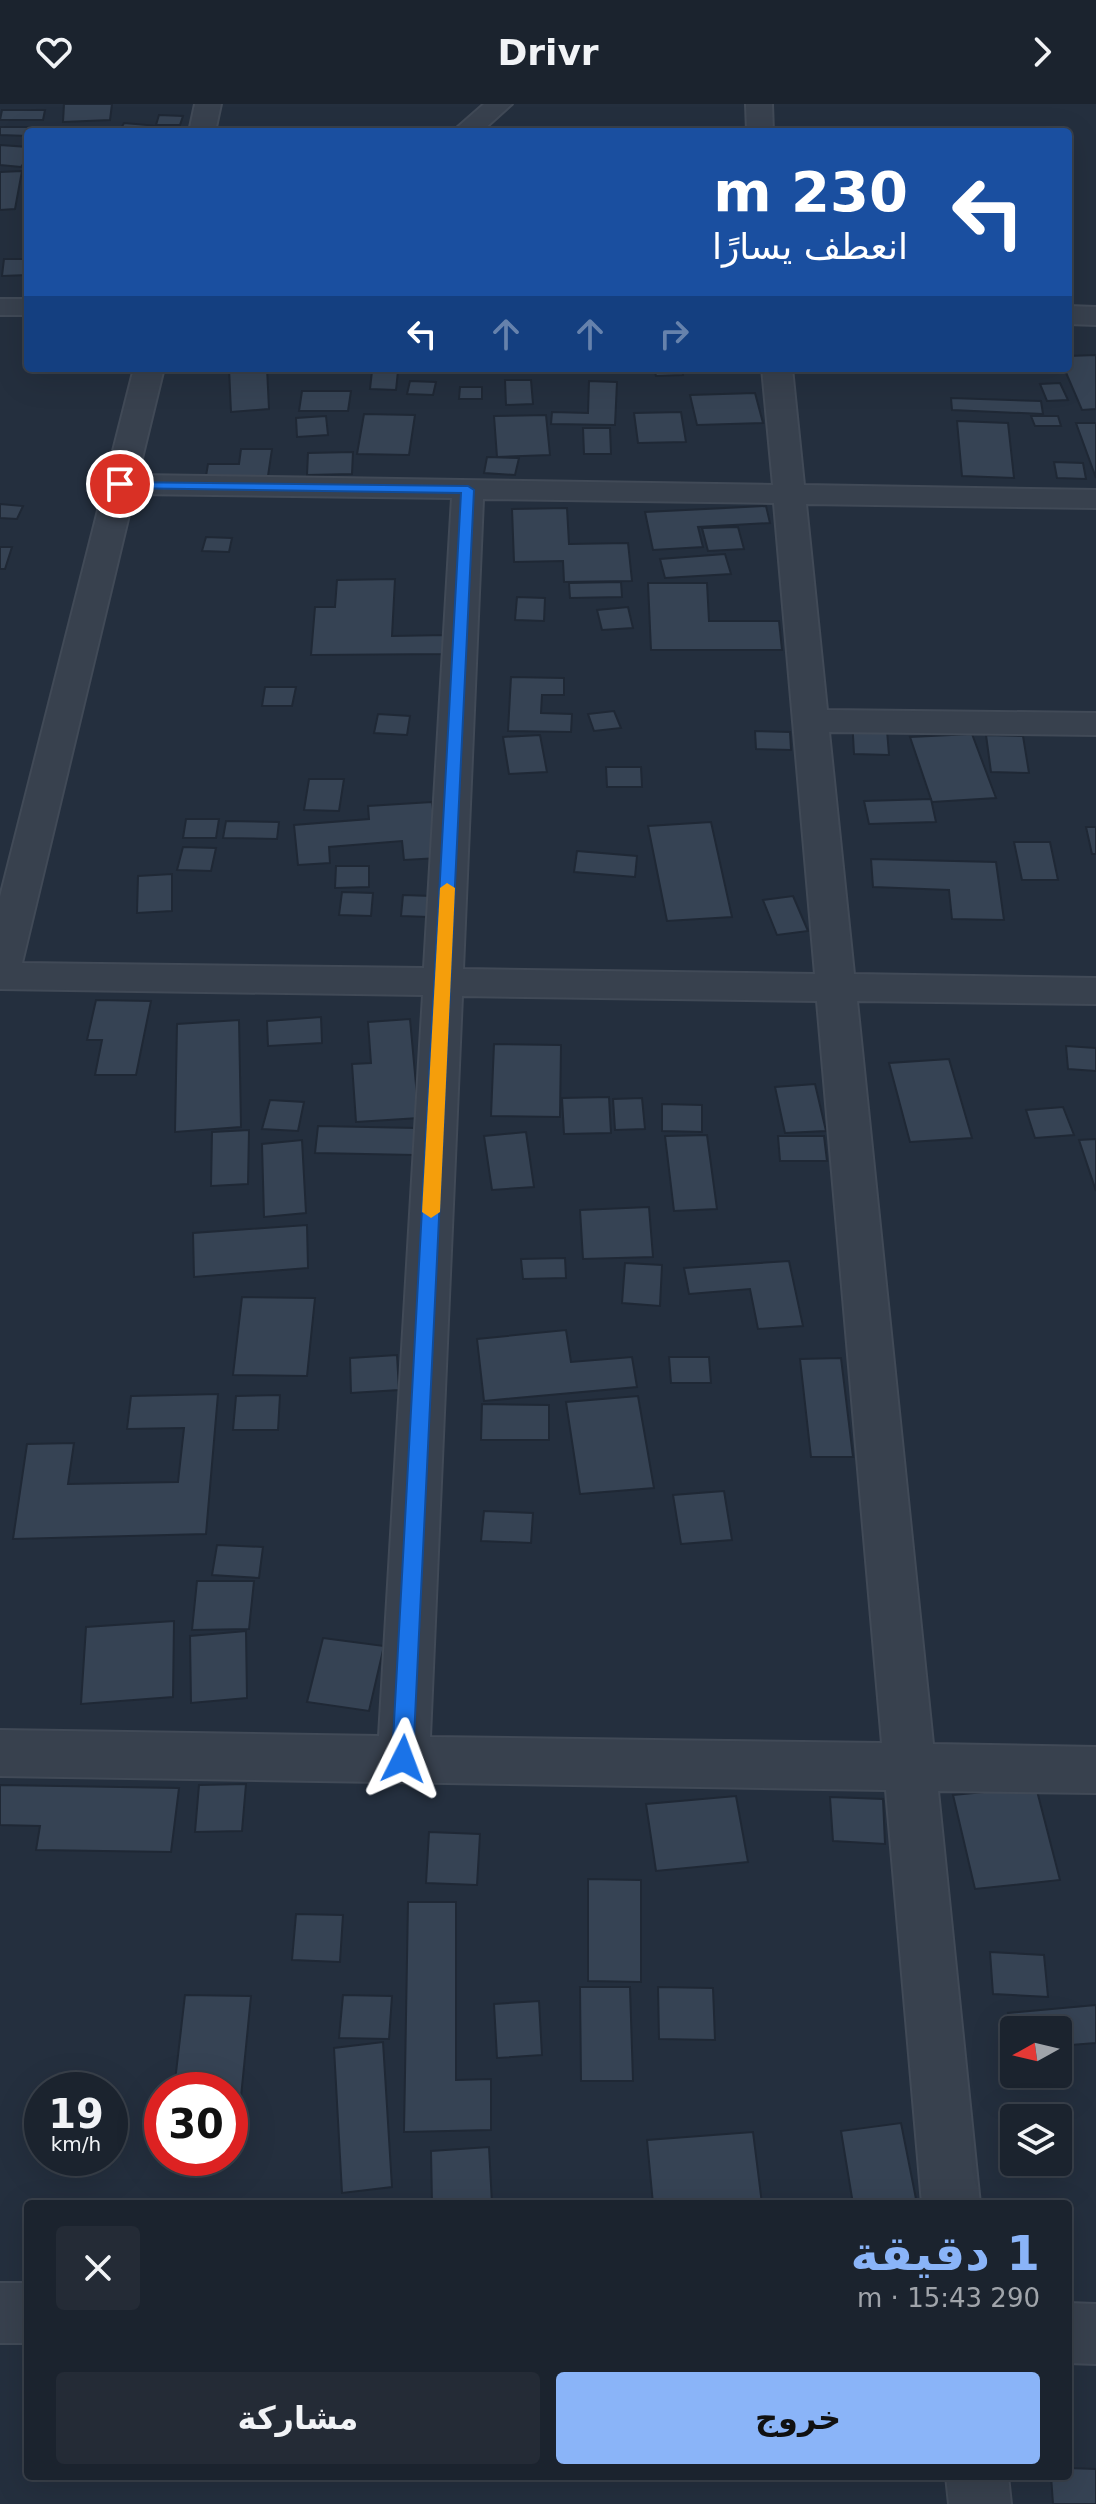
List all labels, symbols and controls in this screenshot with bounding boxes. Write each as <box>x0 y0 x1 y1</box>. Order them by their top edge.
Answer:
icon: heart <box>32 30 76 74</box>
icon: forward <box>1020 30 1064 74</box>
text: Drivr <box>497 32 599 73</box>
text: 230 m <box>713 159 908 224</box>
icon: left <box>936 160 1040 264</box>
text: انعطف يسارًا <box>712 226 908 267</box>
icon: left <box>400 312 444 356</box>
icon: ahead <box>484 312 528 356</box>
icon: ahead <box>568 312 612 356</box>
icon: right <box>652 312 696 356</box>
pin <box>86 450 154 518</box>
icon: arrive <box>98 462 142 506</box>
position arrow <box>361 1717 445 1801</box>
north arrow <box>1000 2016 1072 2088</box>
map controls <box>1000 2016 1072 2176</box>
speed limit sign: 30 <box>144 2072 248 2176</box>
text: 19 <box>48 2091 104 2137</box>
button: layers <box>1000 2104 1072 2176</box>
text: km/h <box>51 2132 101 2156</box>
text: 1 دقيقة <box>851 2225 1040 2281</box>
button: close <box>56 2226 140 2310</box>
text: 290 m · 15:43 <box>857 2283 1040 2313</box>
button: مشاركة <box>56 2372 540 2464</box>
button: خروج <box>556 2372 1040 2464</box>

